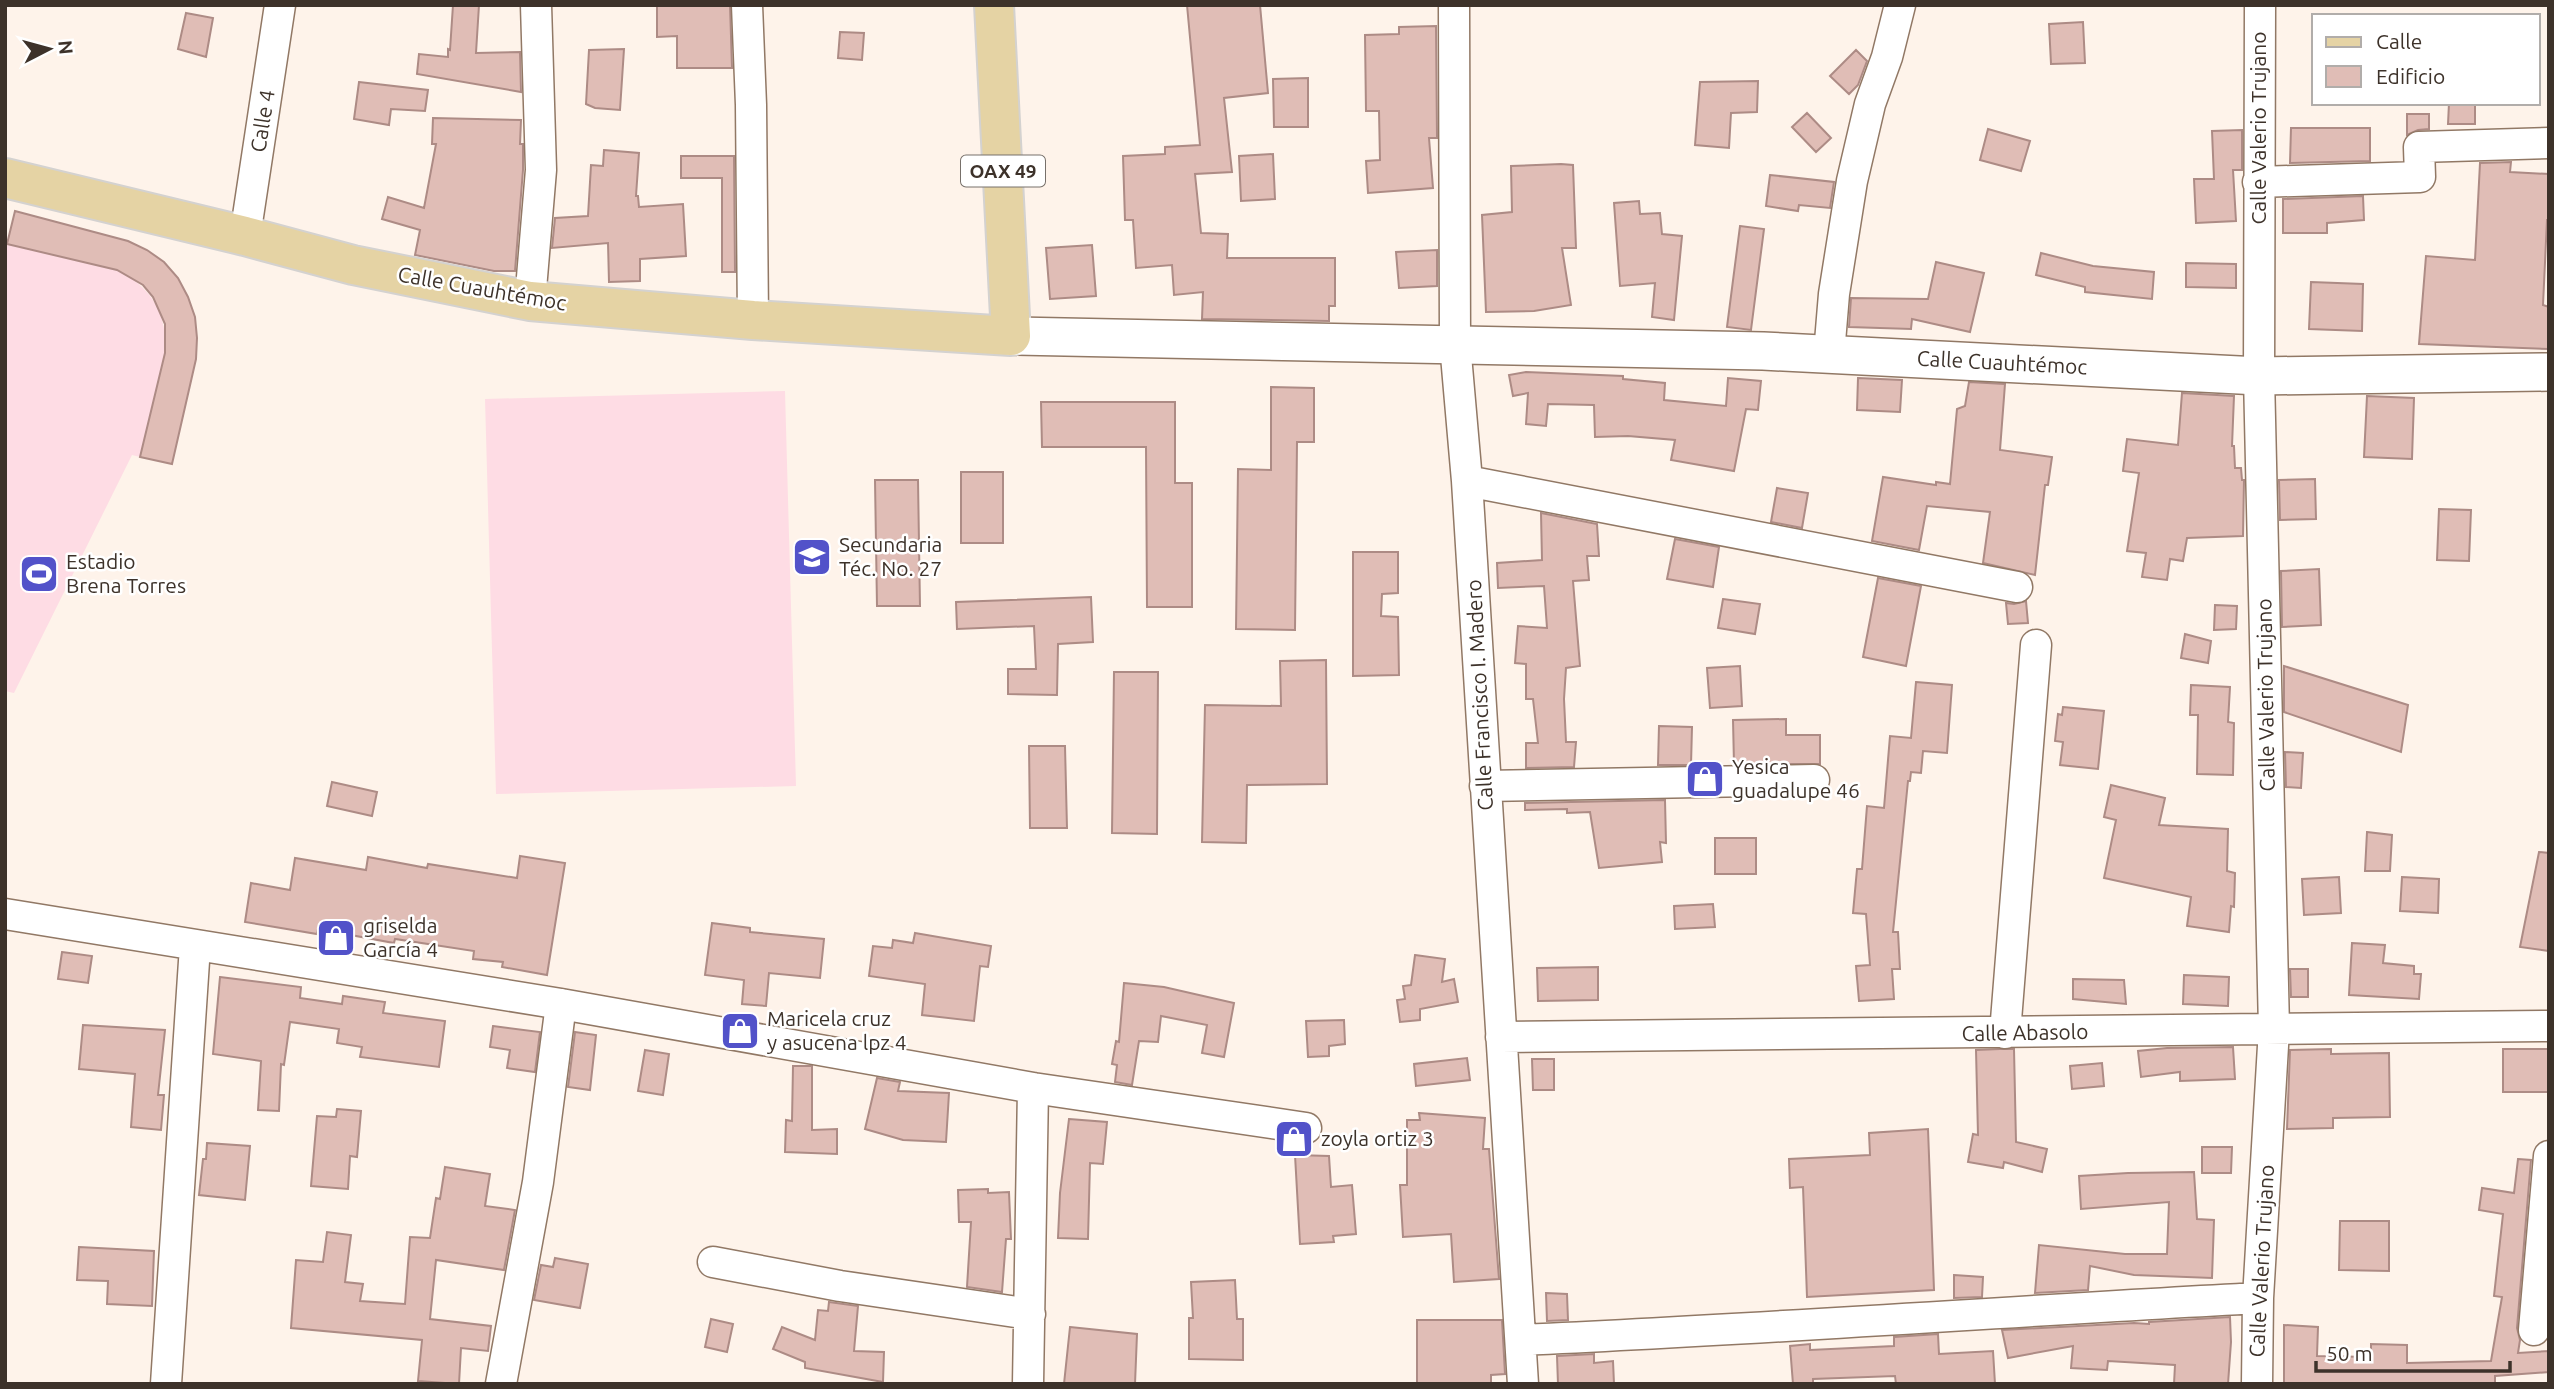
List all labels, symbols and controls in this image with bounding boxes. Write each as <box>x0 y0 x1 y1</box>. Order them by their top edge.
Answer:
north arrow <box>14 14 84 84</box>
legend <box>2312 14 2540 105</box>
text: Calle <box>2376 29 2422 53</box>
street label: Calle Valerio Trujano <box>2246 31 2270 225</box>
text: N <box>54 39 78 55</box>
text: Edificio <box>2376 64 2445 88</box>
street label: Calle 4 <box>245 88 279 154</box>
road number: OAX 49 <box>961 155 1045 186</box>
street label: Calle Cuauhtémoc <box>396 261 568 315</box>
street label: Calle Cuauhtémoc <box>1916 346 2088 378</box>
place label: Secundaria Téc. No. 27 <box>839 532 942 580</box>
school or university icon: Secundaria Téc. No. 27 <box>791 536 833 578</box>
place label: Estadio Brena Torres <box>66 549 186 597</box>
sports icon: Estadio Brena Torres <box>18 553 60 595</box>
street label: Calle Francisco I. Madero <box>1461 579 1497 811</box>
street label: Calle Valerio Trujano <box>2251 598 2279 792</box>
place label: Yesica guadalupe 46 <box>1732 754 1860 802</box>
shop icon: Yesica guadalupe 46 <box>1684 758 1726 800</box>
place label: griselda García 4 <box>363 913 438 961</box>
shop icon: griselda García 4 <box>315 917 357 959</box>
place label: Maricela cruz y asucena lpz 4 <box>767 1006 907 1054</box>
shop icon: Maricela cruz y asucena lpz 4 <box>719 1010 761 1052</box>
street label: Calle Abasolo <box>1961 1019 2089 1045</box>
shop icon: zoyla ortiz 3 <box>1273 1118 1315 1160</box>
place label: zoyla ortiz 3 <box>1321 1126 1434 1150</box>
street label: Calle Valerio Trujano <box>2244 1164 2278 1358</box>
scale bar <box>2316 1330 2510 1374</box>
text: 50 m <box>2326 1341 2373 1365</box>

